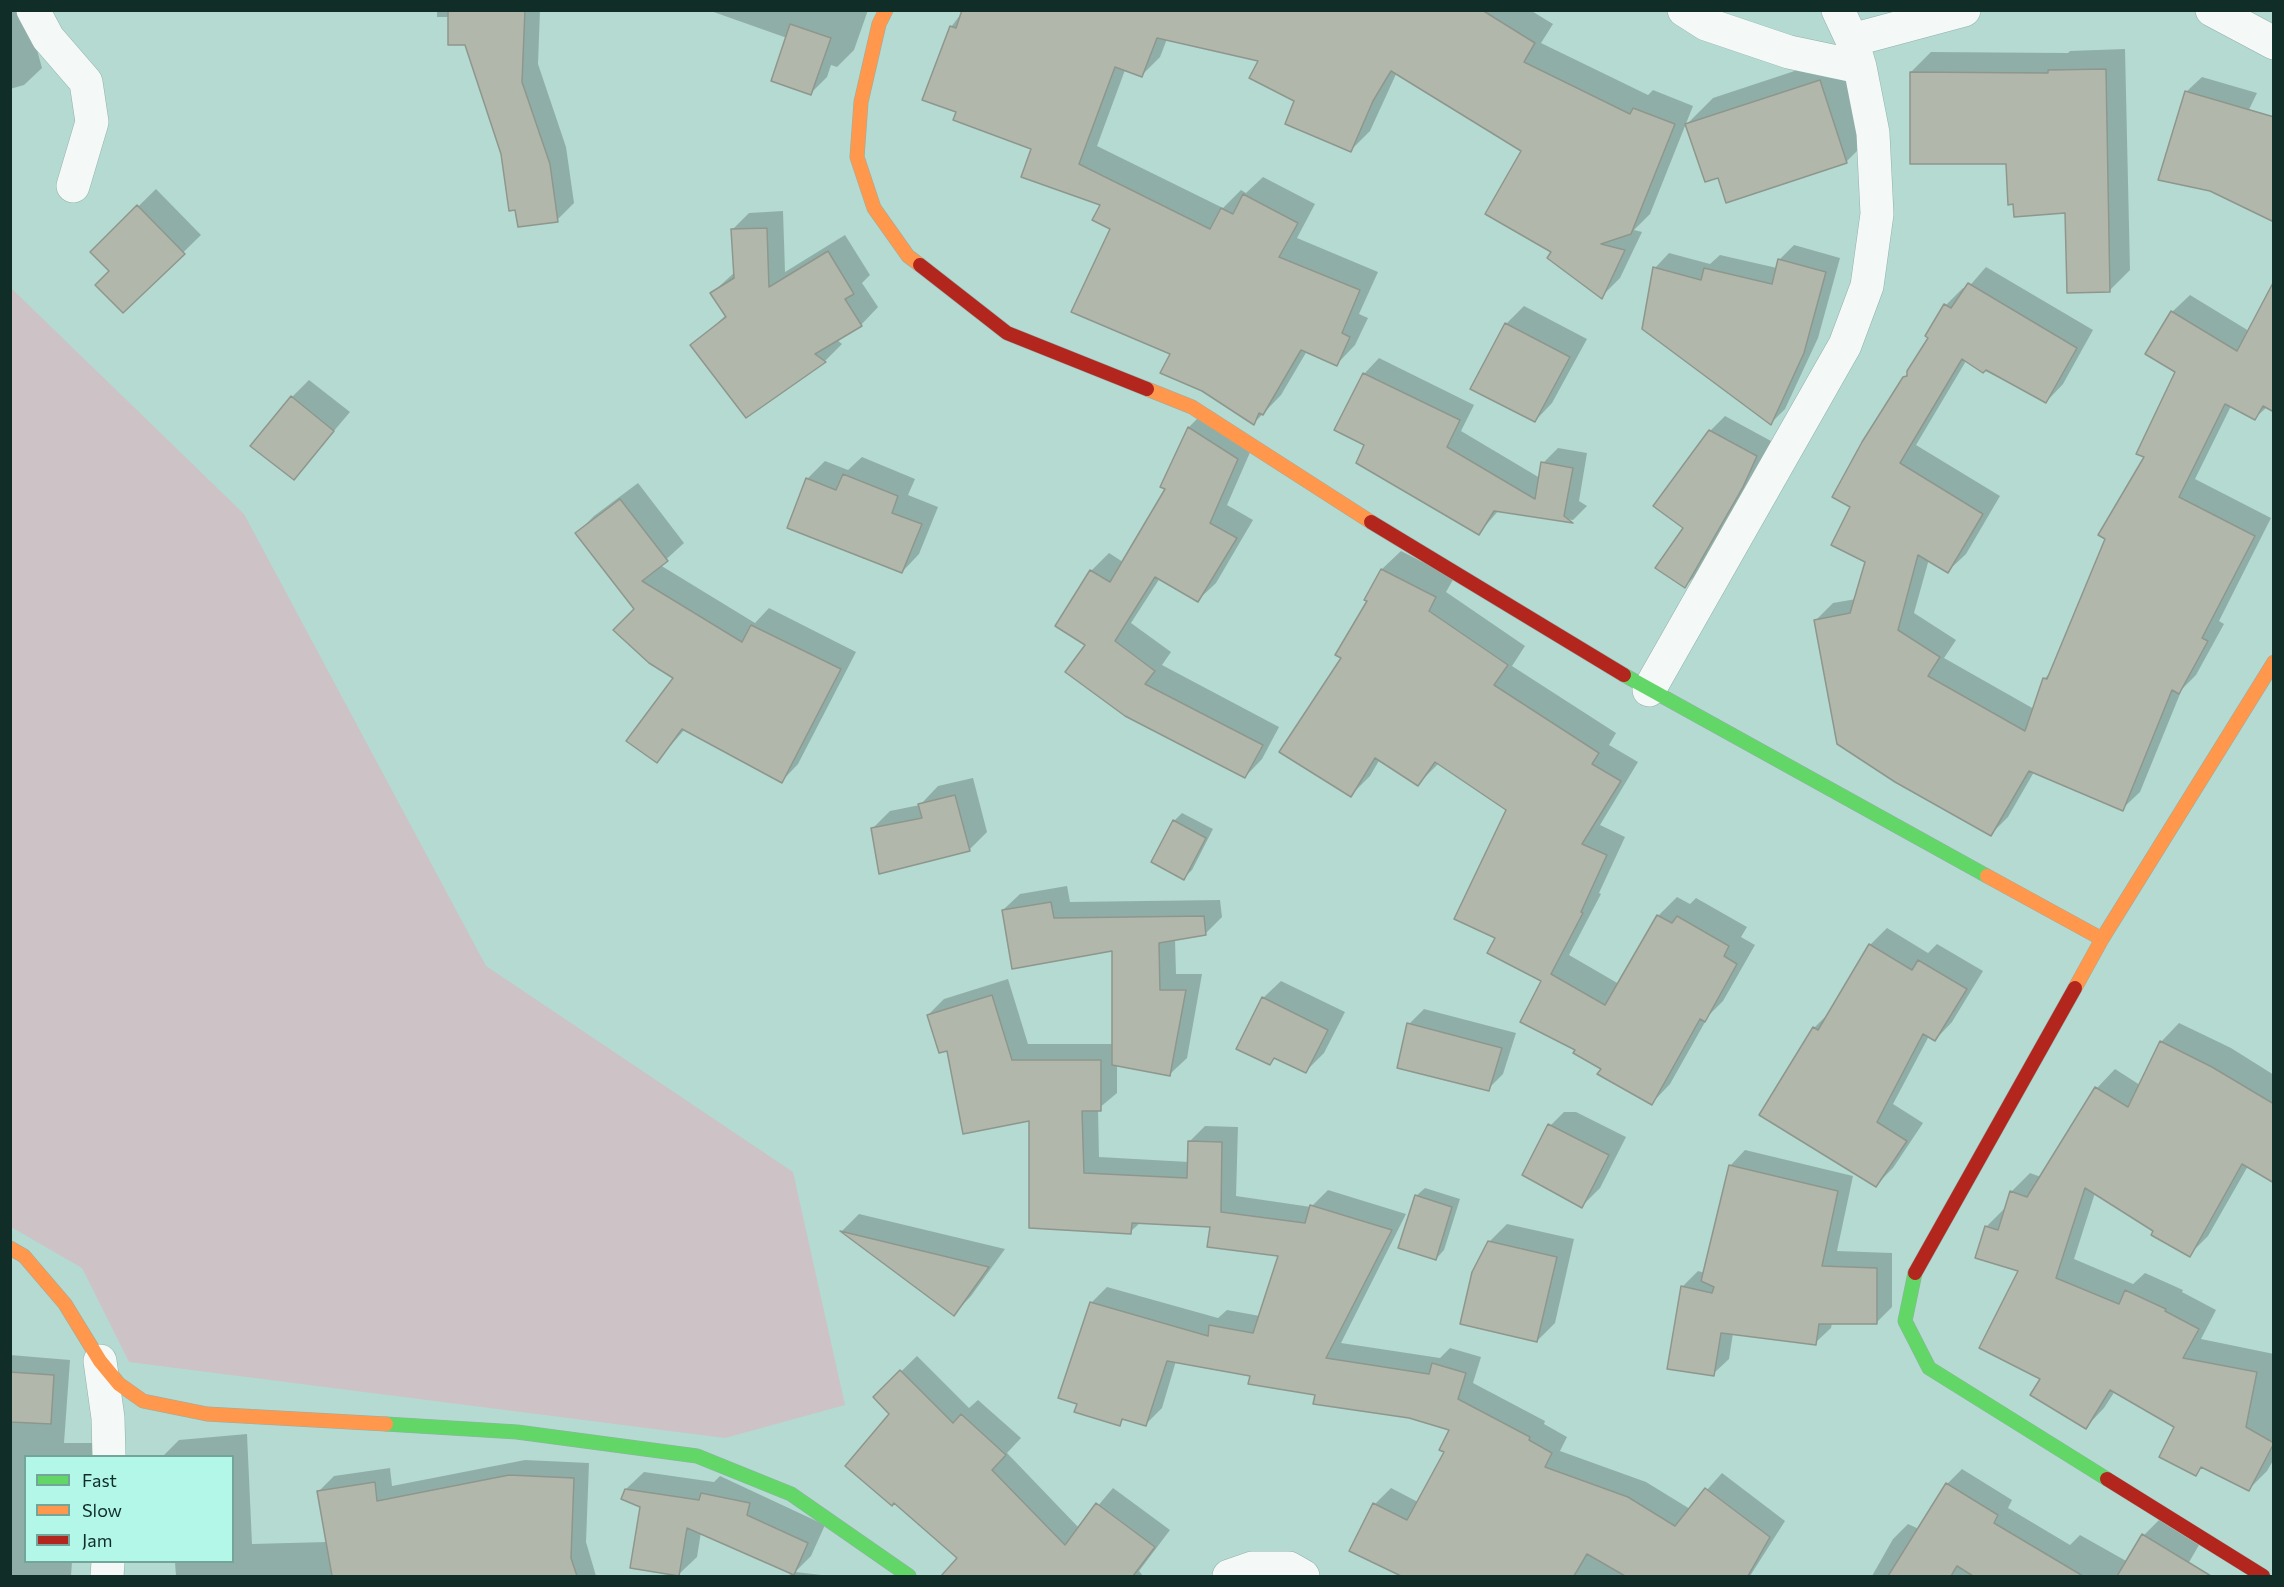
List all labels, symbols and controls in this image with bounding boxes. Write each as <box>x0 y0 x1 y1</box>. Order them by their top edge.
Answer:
legend <box>24 1455 234 1563</box>
text: Fast <box>82 1469 117 1491</box>
text: Slow <box>82 1499 122 1521</box>
text: Jam <box>82 1529 112 1551</box>

